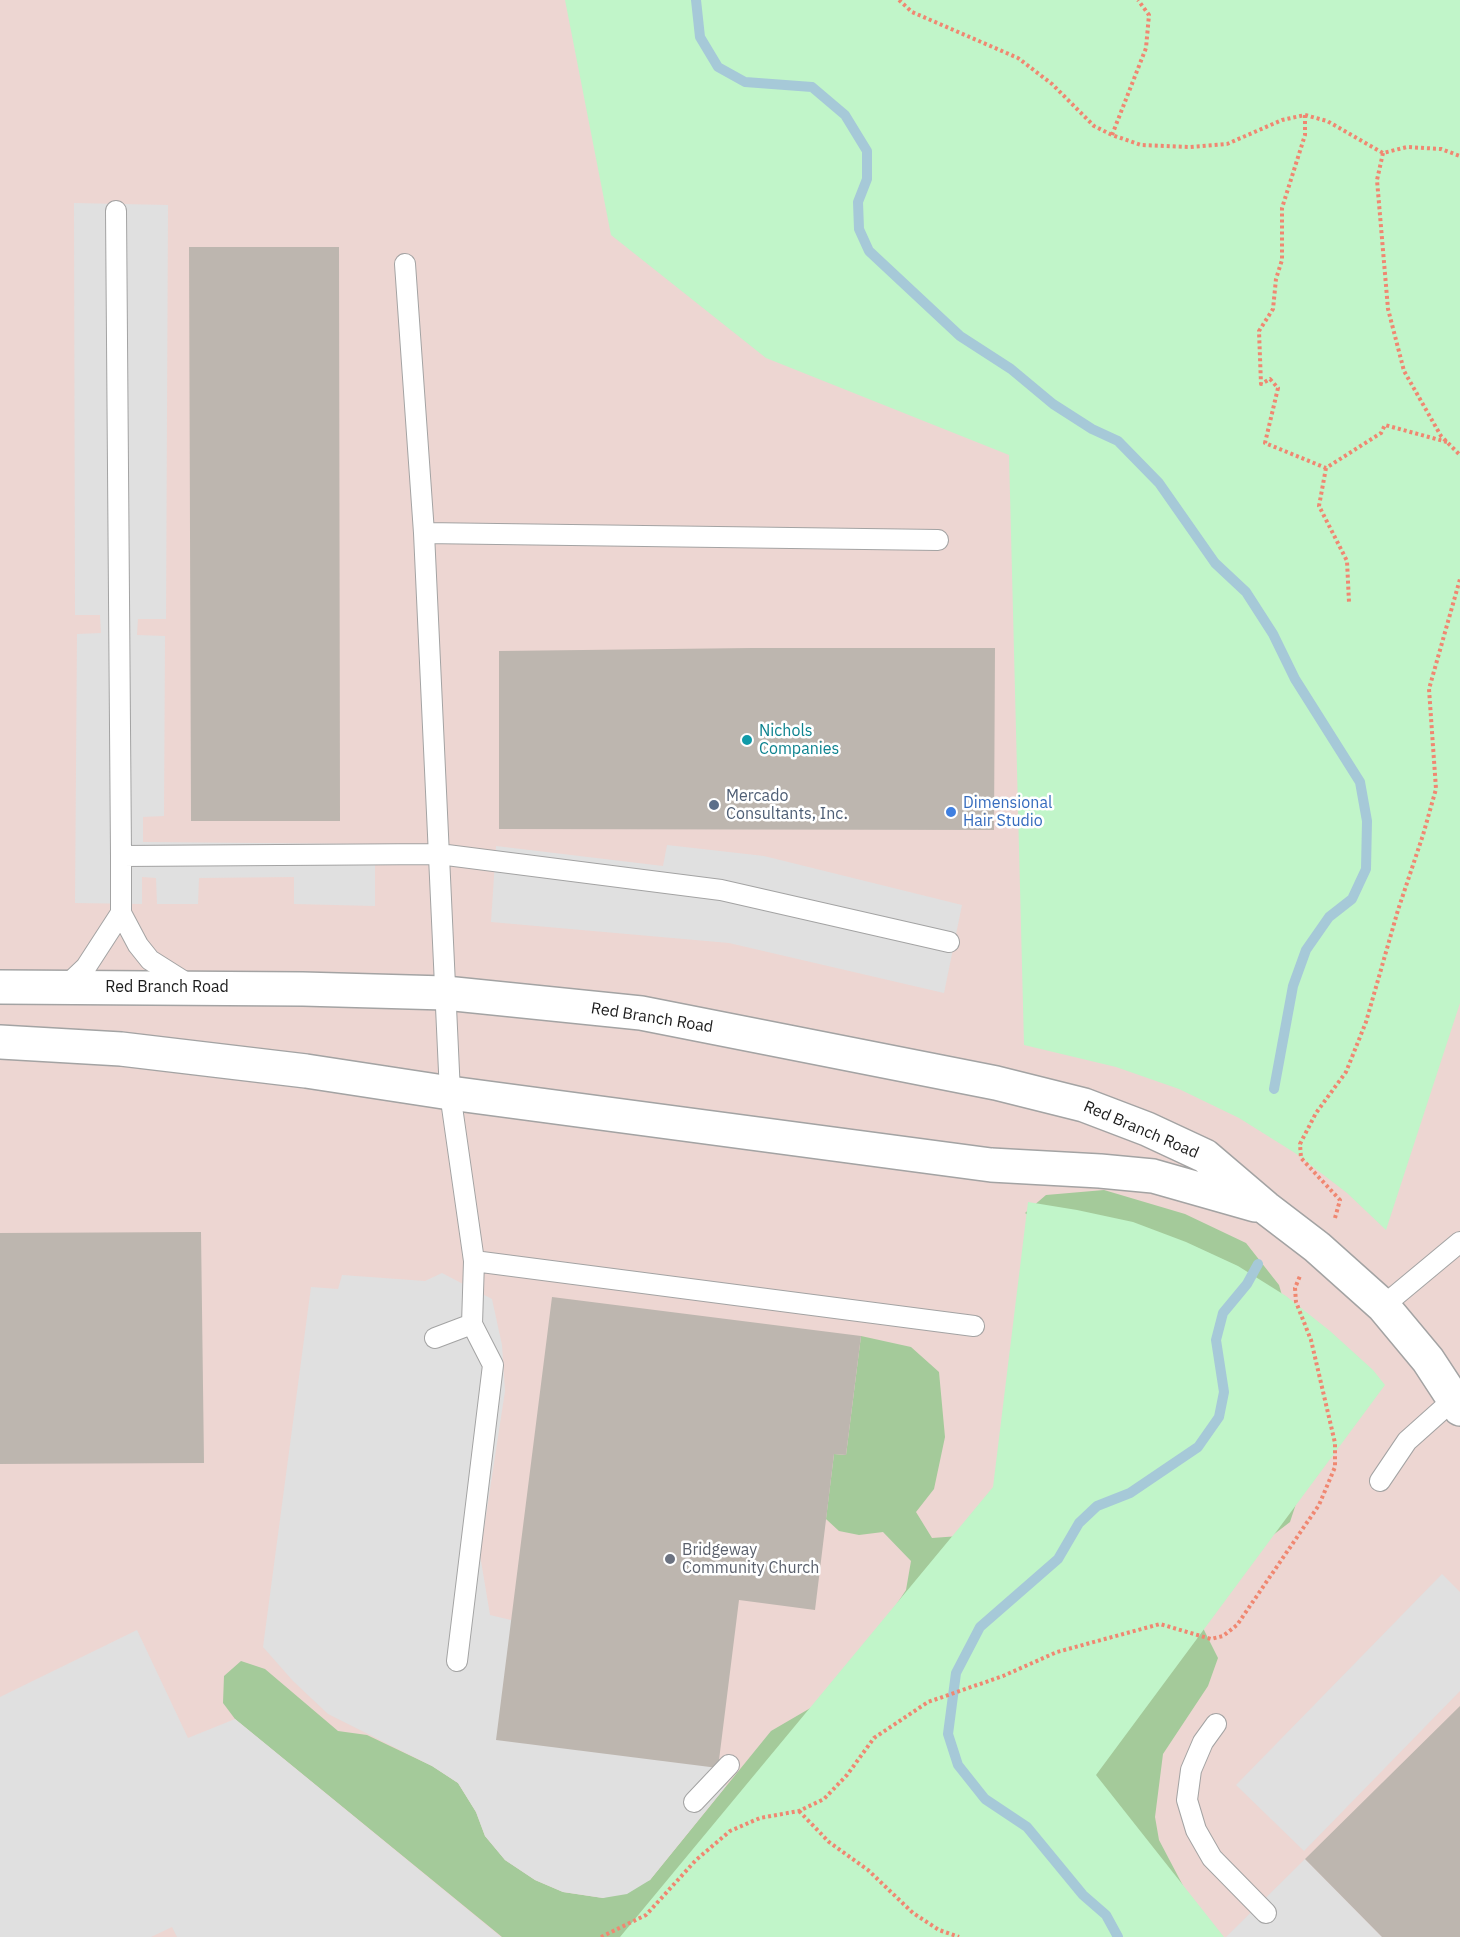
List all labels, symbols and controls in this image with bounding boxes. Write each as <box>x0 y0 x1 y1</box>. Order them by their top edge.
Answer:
place label: Nichols Companies <box>759 721 839 759</box>
marker: Nichols Companies <box>740 733 754 747</box>
place label: Mercado Consultants, Inc. <box>726 786 848 824</box>
place label: Dimensional Hair Studio <box>963 793 1052 831</box>
marker: Mercado Consultants, Inc. <box>707 798 721 812</box>
marker: Dimensional Hair Studio <box>944 805 958 819</box>
street label: Red Branch Road <box>105 977 229 997</box>
street label: Red Branch Road <box>590 999 714 1037</box>
street label: Red Branch Road <box>1080 1097 1202 1163</box>
place label: Bridgeway Community Church <box>682 1540 819 1578</box>
marker: Bridgeway Community Church <box>663 1552 677 1566</box>

